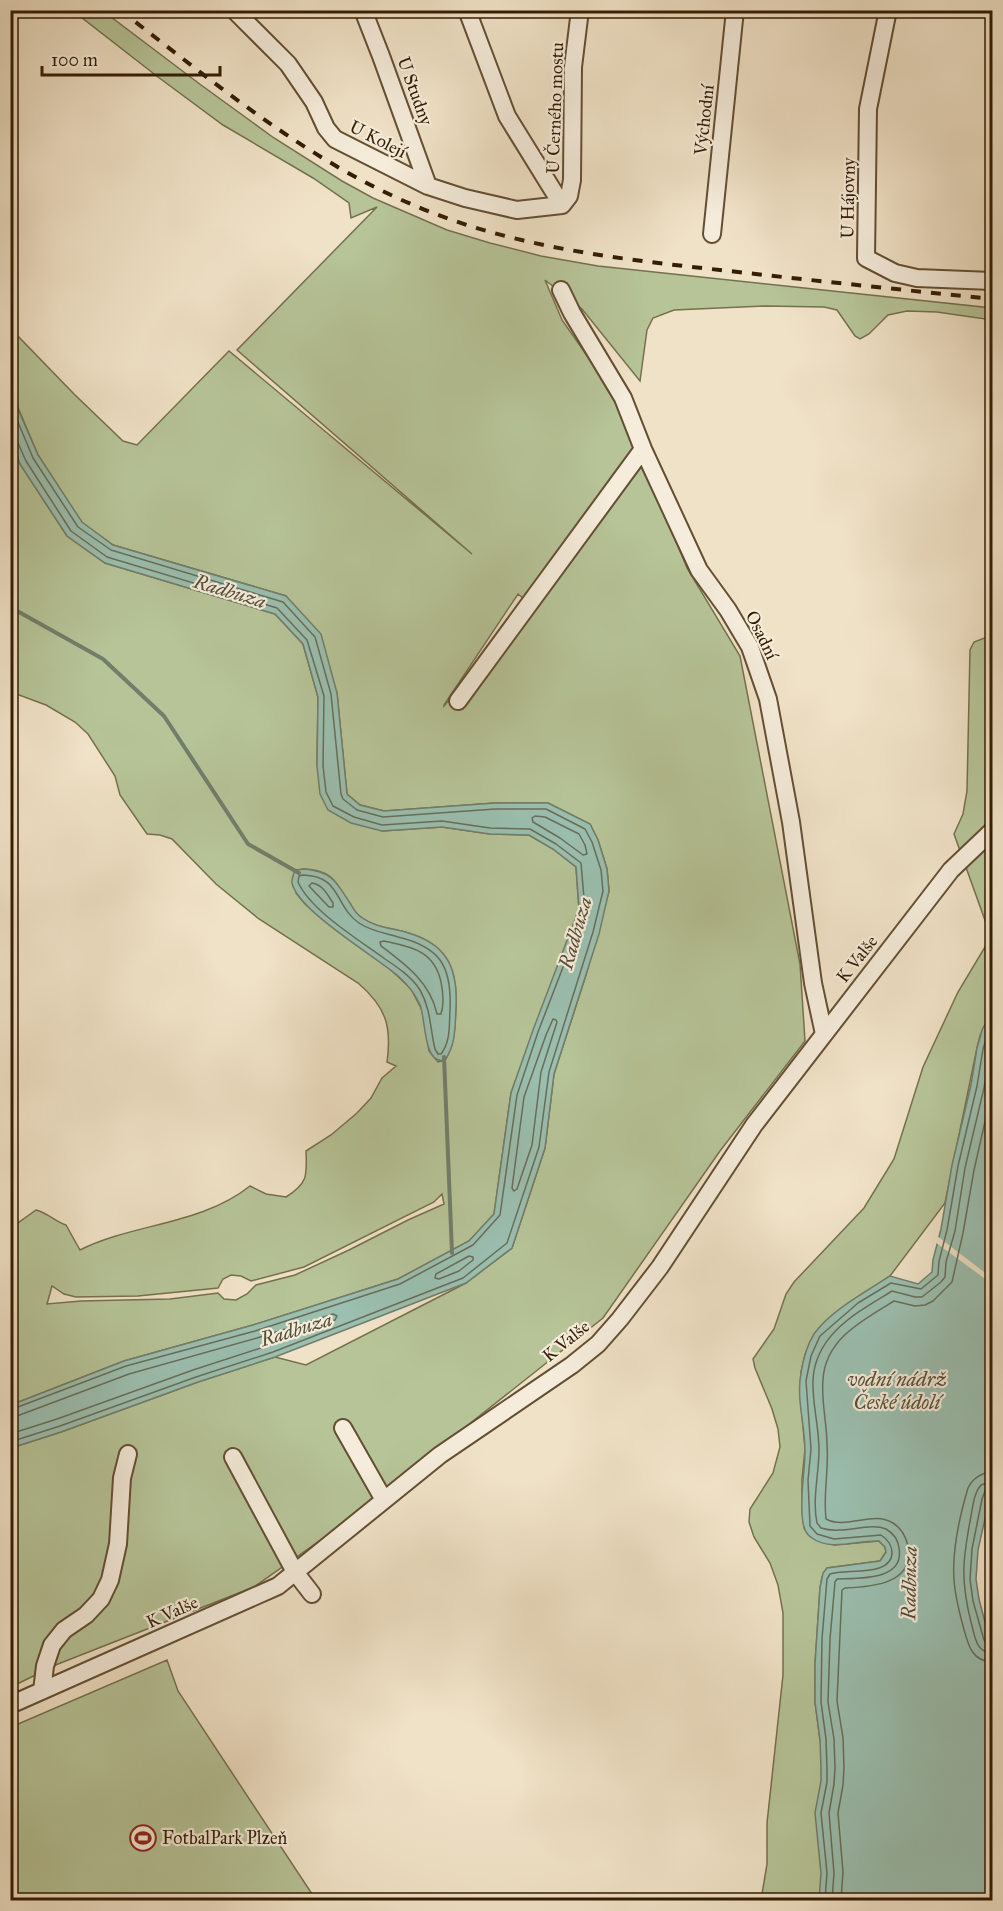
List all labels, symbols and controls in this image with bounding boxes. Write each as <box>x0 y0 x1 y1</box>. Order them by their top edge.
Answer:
scale bar <box>42 39 220 77</box>
street label: U Černého mostu <box>541 41 568 174</box>
text: 100 m <box>51 49 98 71</box>
street label: U Studny <box>392 54 438 129</box>
street label: Východní <box>689 83 719 157</box>
street label: U Kolejí <box>346 115 411 163</box>
street label: U Hájovny <box>836 157 860 239</box>
water label: Radbuza <box>190 568 269 613</box>
street label: Osadní <box>741 607 784 664</box>
water label: Radbuza <box>553 894 597 973</box>
street label: K Valše <box>832 931 882 987</box>
water label: Radbuza <box>256 1307 335 1352</box>
street label: K Valše <box>538 1315 594 1367</box>
water label: vodní nádrž České údolí <box>847 1367 947 1414</box>
water label: Radbuza <box>896 1546 922 1621</box>
street label: K Valše <box>143 1591 201 1633</box>
sports icon: FotbalPark Plzeň <box>128 1823 158 1853</box>
place label: FotbalPark Plzeň <box>162 1827 288 1849</box>

